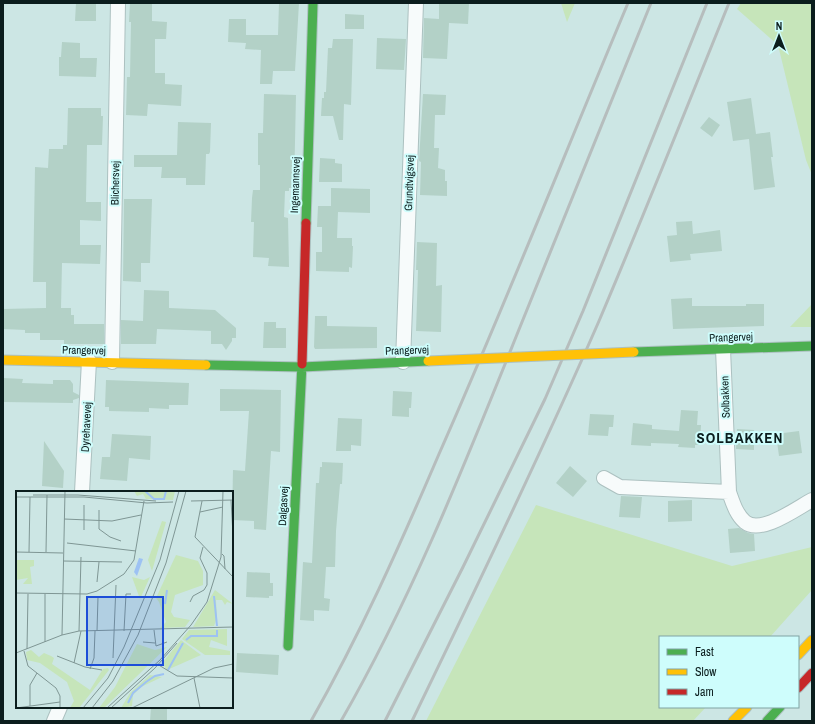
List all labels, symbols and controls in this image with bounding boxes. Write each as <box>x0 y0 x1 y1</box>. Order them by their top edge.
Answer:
north arrow <box>759 16 799 56</box>
text: N <box>776 19 782 33</box>
street label: Grundtvigsvej <box>401 155 417 211</box>
street label: Ingemannsvej <box>287 157 303 213</box>
street label: Blichersvej <box>108 161 122 205</box>
street label: Prangervej <box>709 329 753 345</box>
street label: Prangervej <box>385 342 429 358</box>
street label: Prangervej <box>62 343 106 357</box>
street label: Solbakken <box>717 376 733 418</box>
street label: Dyrehavevej <box>78 402 94 452</box>
district label: SOLBAKKEN <box>697 427 783 448</box>
street label: Dalgasvej <box>275 486 291 526</box>
inset map <box>16 491 233 708</box>
legend <box>659 636 799 708</box>
text: Fast <box>695 644 714 660</box>
text: Slow <box>695 664 717 680</box>
text: Jam <box>695 684 714 700</box>

